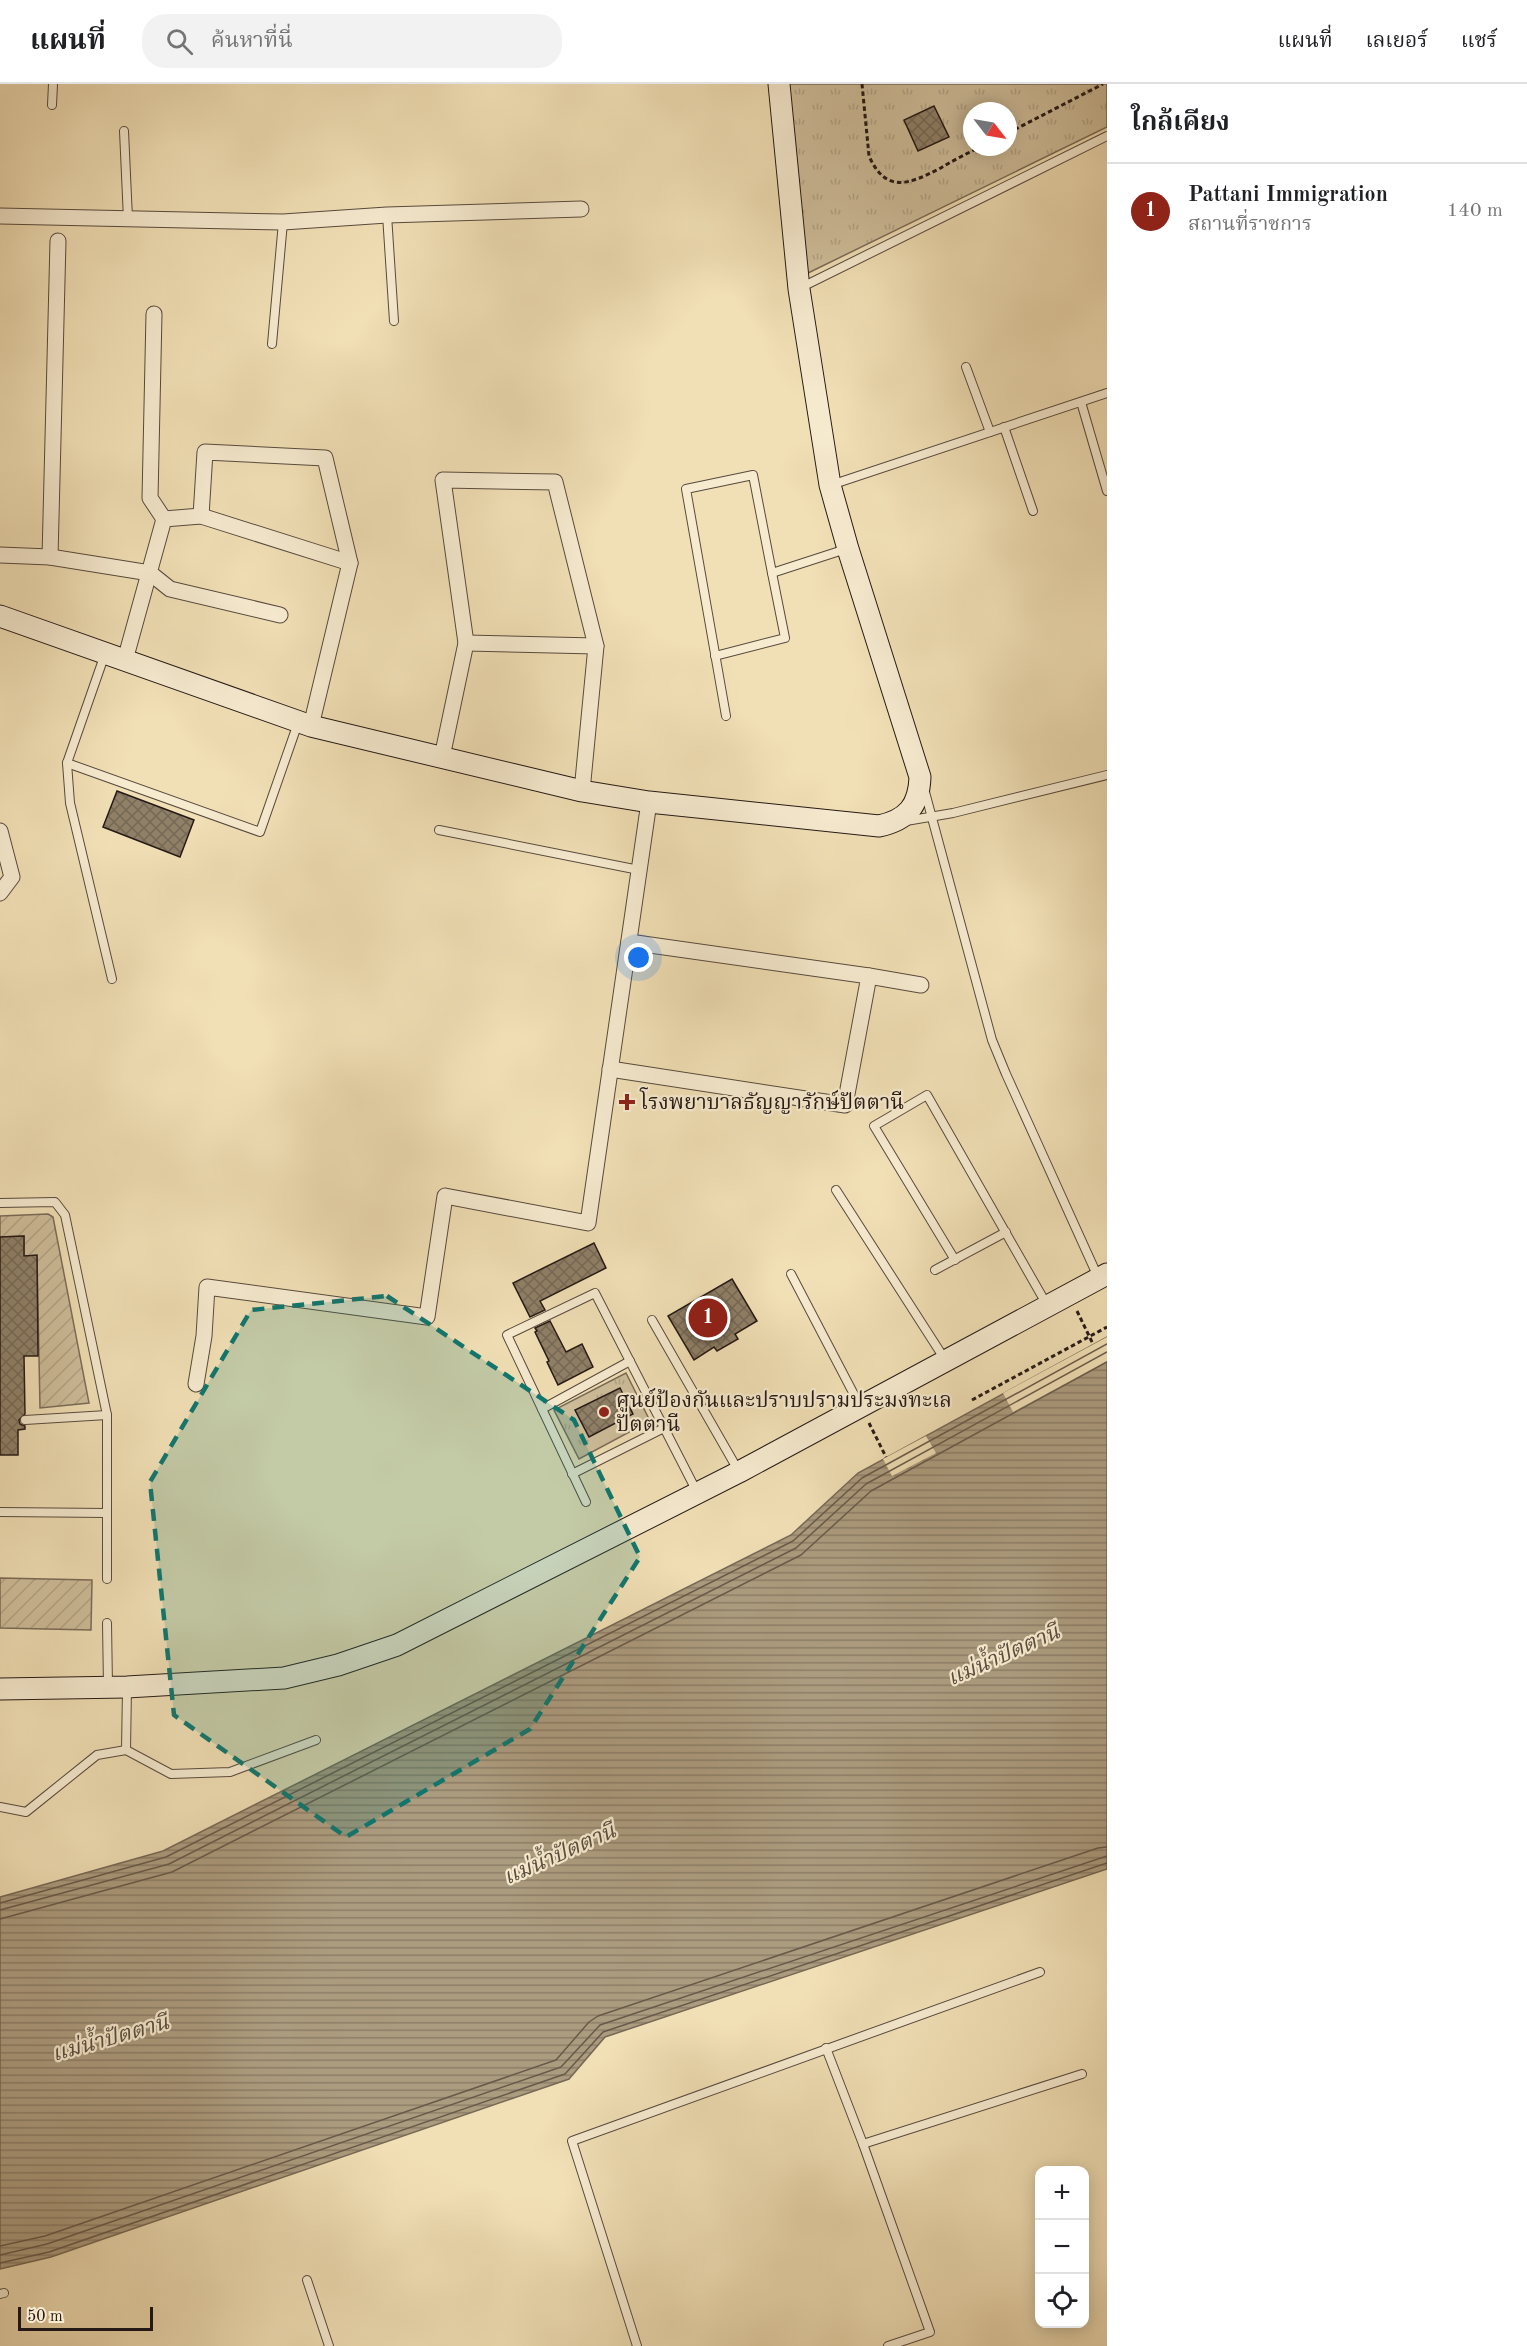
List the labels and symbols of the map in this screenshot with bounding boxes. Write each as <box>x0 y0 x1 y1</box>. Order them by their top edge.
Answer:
north arrow <box>963 102 1017 156</box>
your location <box>624 943 653 972</box>
place label: โรงพยาบาลธัญญารักษ์ปัตตานี <box>639 1087 904 1114</box>
marker: โรงพยาบาลธัญญารักษ์ปัตตานี <box>618 1093 636 1111</box>
pin: 1 <box>688 1296 728 1340</box>
place label: ศูนย์ป้องกันและปราบปรามประมงทะเล ปัตตานี <box>616 1387 952 1436</box>
marker: ศูนย์ป้องกันและปราบปรามประมงทะเล ปัตตานี <box>597 1405 611 1419</box>
water label: แม่น้ำปัตตานี <box>941 1614 1065 1690</box>
water label: แม่น้ำปัตตานี <box>497 1813 621 1889</box>
water label: แม่น้ำปัตตานี <box>48 2005 173 2066</box>
scale bar <box>18 2304 153 2332</box>

